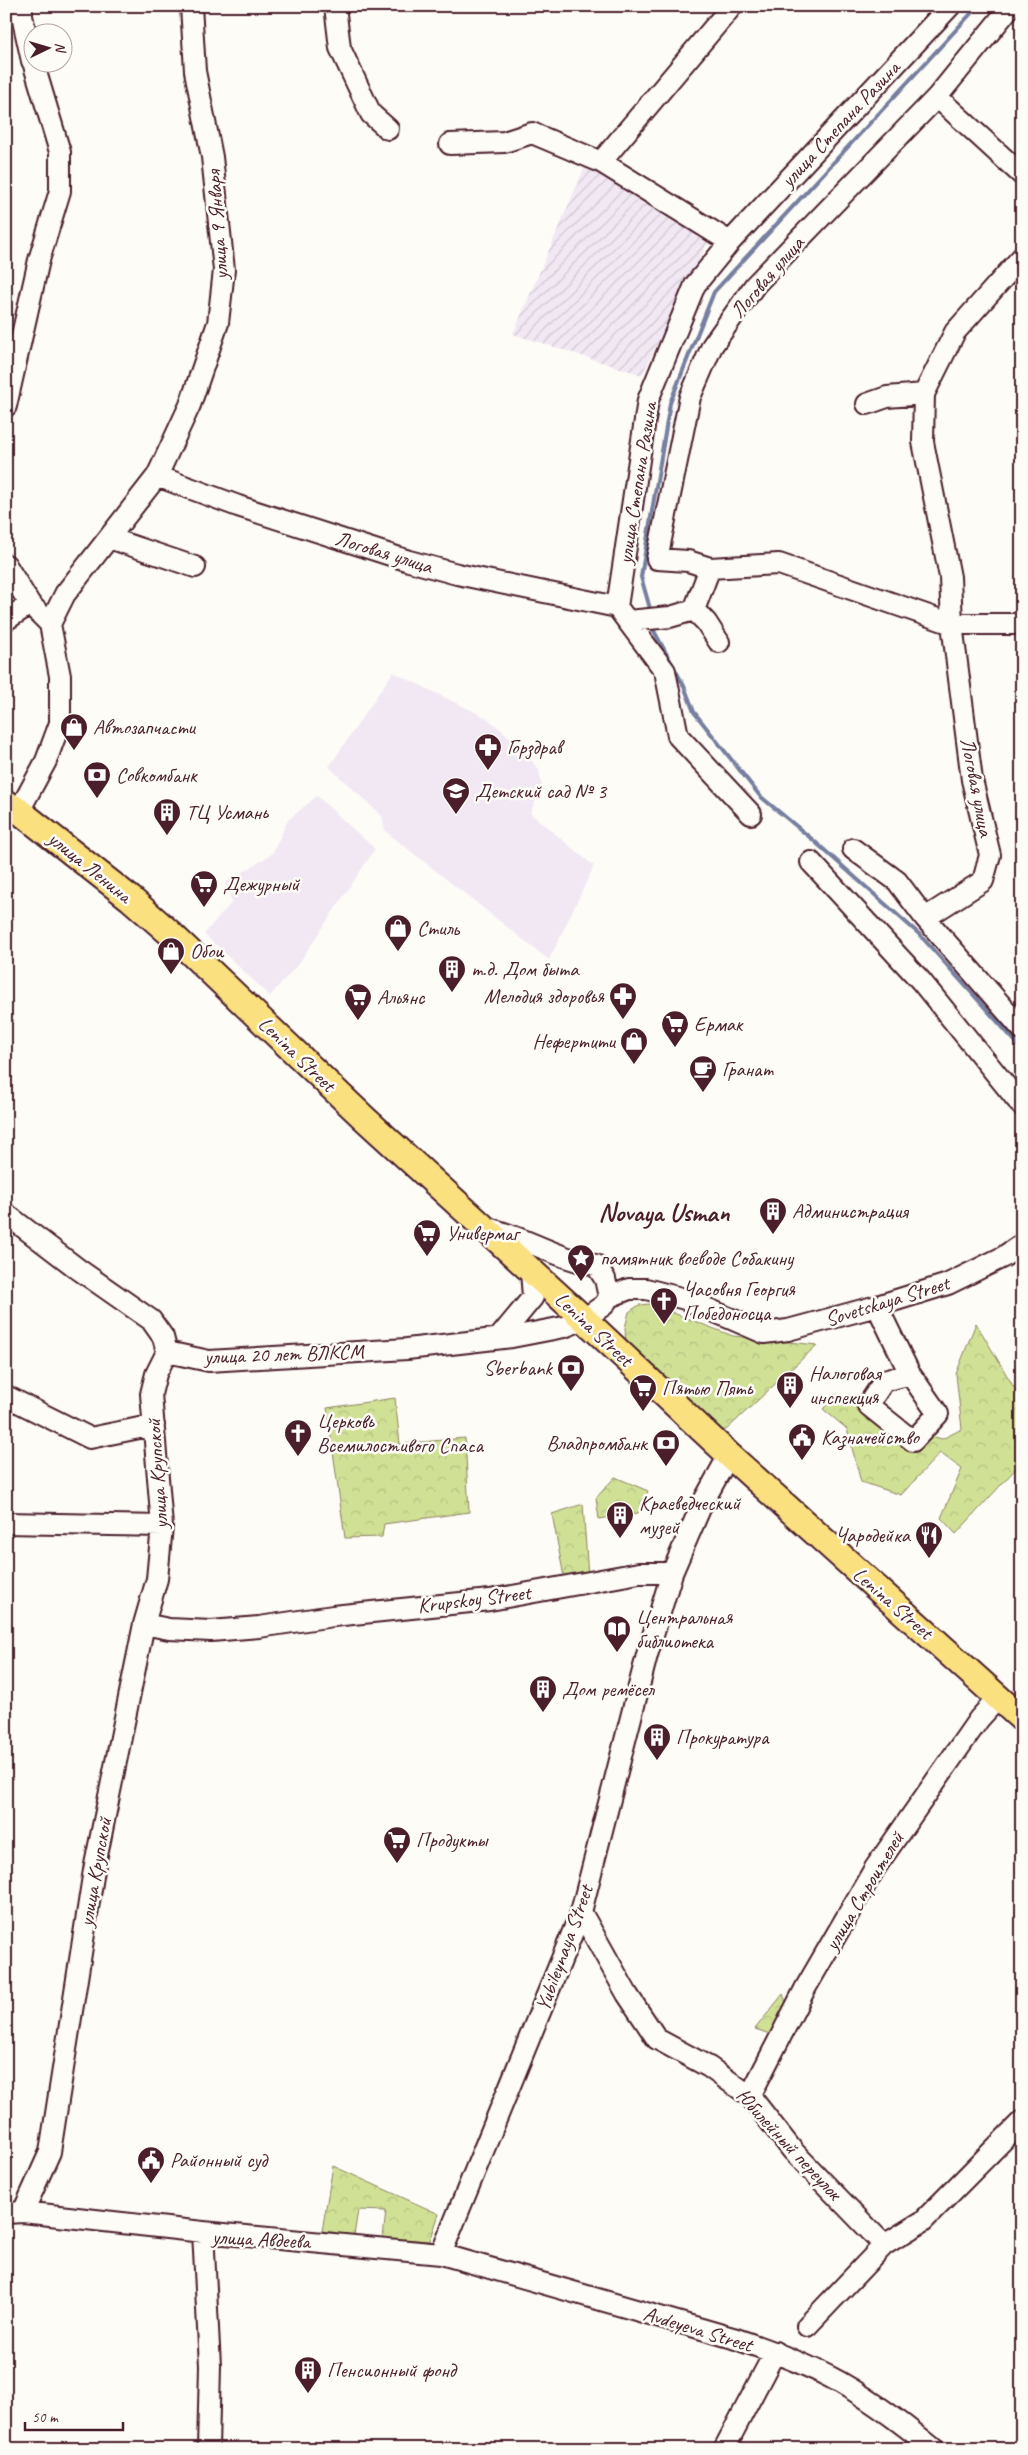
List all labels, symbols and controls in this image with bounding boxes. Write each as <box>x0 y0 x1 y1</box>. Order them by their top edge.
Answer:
north arrow <box>22 22 72 72</box>
text: N <box>52 42 70 54</box>
street label: улица Степана Разина <box>773 54 907 194</box>
street label: улица 9 Января <box>200 168 234 283</box>
street label: Логовая улица <box>724 229 811 323</box>
street label: улица Степана Разина <box>611 398 663 568</box>
street label: Логовая улица <box>332 525 437 580</box>
shop icon: Автозапчасти <box>59 712 89 751</box>
place label: Автозапчасти <box>93 714 196 740</box>
pharmacy icon: Горздрав <box>473 732 503 771</box>
place label: Горздрав <box>507 734 566 760</box>
street label: Логовая улица <box>955 735 1000 840</box>
bank icon: Совкомбанк <box>82 760 112 799</box>
place label: Совкомбанк <box>116 762 198 788</box>
school or university icon: Детский сад № 3 <box>441 776 471 815</box>
place label: Детский сад № 3 <box>475 778 608 804</box>
building icon: ТЦ Усмань <box>152 797 182 836</box>
place label: ТЦ Усмань <box>186 799 269 825</box>
street label: улица Ленина <box>41 824 139 910</box>
supermarket icon: Дежурный <box>189 869 219 908</box>
place label: Дежурный <box>223 871 301 897</box>
shop icon: Стиль <box>383 913 413 952</box>
place label: Стиль <box>417 915 460 941</box>
shop icon: Обои <box>156 936 186 975</box>
place label: Обои <box>190 938 225 964</box>
building icon: т.д. Дом быта <box>437 954 467 993</box>
place label: т.д. Дом быта <box>471 956 580 982</box>
pharmacy icon: Мелодия здоровья <box>608 981 638 1020</box>
supermarket icon: Альянс <box>343 982 373 1021</box>
place label: Мелодия здоровья <box>484 983 605 1009</box>
place label: Альянс <box>377 984 426 1010</box>
supermarket icon: Ермак <box>660 1009 690 1048</box>
street label: Lenina Street <box>253 1011 343 1099</box>
place label: Ермак <box>694 1011 744 1037</box>
shop icon: Нефертити <box>619 1026 649 1065</box>
place label: Нефертити <box>532 1028 616 1054</box>
cafe icon: Гранат <box>688 1054 718 1093</box>
place label: Гранат <box>722 1056 774 1082</box>
district label: Novaya Usman <box>599 1196 731 1229</box>
building icon: Администрация <box>758 1196 788 1235</box>
place label: Администрация <box>792 1198 909 1224</box>
supermarket icon: Универмаг <box>412 1218 442 1257</box>
place label: Универмаг <box>446 1220 522 1246</box>
place icon: памятник воеводе Собакину <box>566 1243 596 1282</box>
place label: памятник воеводе Собакину <box>600 1245 795 1271</box>
street label: Sovetskaya Street <box>822 1269 954 1332</box>
place label: Часовня Георгия Победоносца <box>683 1276 796 1326</box>
street label: Lenina Street <box>549 1286 640 1373</box>
church icon: Часовня Георгия Победоносца <box>649 1286 679 1325</box>
street label: улица 20 лет ВЛКСМ <box>202 1338 366 1370</box>
bank icon: Sberbank <box>556 1353 586 1392</box>
place label: Sberbank <box>483 1355 553 1381</box>
place label: Налоговая инспекция <box>809 1360 882 1410</box>
building icon: Налоговая инспекция <box>775 1370 805 1409</box>
supermarket icon: Пятью Пять <box>628 1373 658 1412</box>
place label: Пятью Пять <box>662 1375 754 1401</box>
place label: Церковь Всемилостивого Спаса <box>317 1408 484 1458</box>
street label: улица Крупской <box>140 1417 174 1532</box>
church icon: Церковь Всемилостивого Спаса <box>283 1418 313 1457</box>
public building icon: Казначейство <box>787 1422 817 1461</box>
place label: Казначейство <box>821 1424 920 1451</box>
bank icon: Владпромбанк <box>651 1428 681 1467</box>
place label: Владпромбанк <box>547 1430 649 1456</box>
place label: Краеведческий музей <box>639 1490 741 1540</box>
building icon: Краеведческий музей <box>605 1500 635 1539</box>
restaurant icon: Чародейка <box>914 1520 944 1559</box>
place label: Чародейка <box>835 1522 912 1548</box>
street label: Lenina Street <box>848 1561 940 1646</box>
street label: Krupskoy Street <box>416 1579 534 1619</box>
place label: Центральная библиотека <box>636 1604 734 1654</box>
library icon: Центральная библиотека <box>602 1614 632 1653</box>
building icon: Дом ремёсел <box>528 1674 558 1713</box>
place label: Дом ремёсел <box>562 1676 655 1702</box>
building icon: Прокуратура <box>642 1722 672 1761</box>
place label: Прокуратура <box>676 1724 770 1750</box>
street label: улица Крупской <box>72 1814 118 1930</box>
supermarket icon: Продукты <box>382 1825 412 1864</box>
street label: улица Строителей <box>817 1826 910 1957</box>
place label: Продукты <box>416 1827 489 1853</box>
street label: Yubileynaya Street <box>529 1880 600 2015</box>
street label: Юбилейный переулок <box>731 2083 849 2207</box>
public building icon: Районный суд <box>136 2145 166 2184</box>
place label: Районный суд <box>170 2147 269 2173</box>
street label: улица Авдеева <box>209 2223 313 2255</box>
street label: Avdeyeva Street <box>640 2300 758 2358</box>
building icon: Пенсионный фонд <box>293 2355 323 2394</box>
place label: Пенсионный фонд <box>327 2357 458 2383</box>
scale bar <box>25 2400 122 2432</box>
text: 50 m <box>32 2408 59 2427</box>

